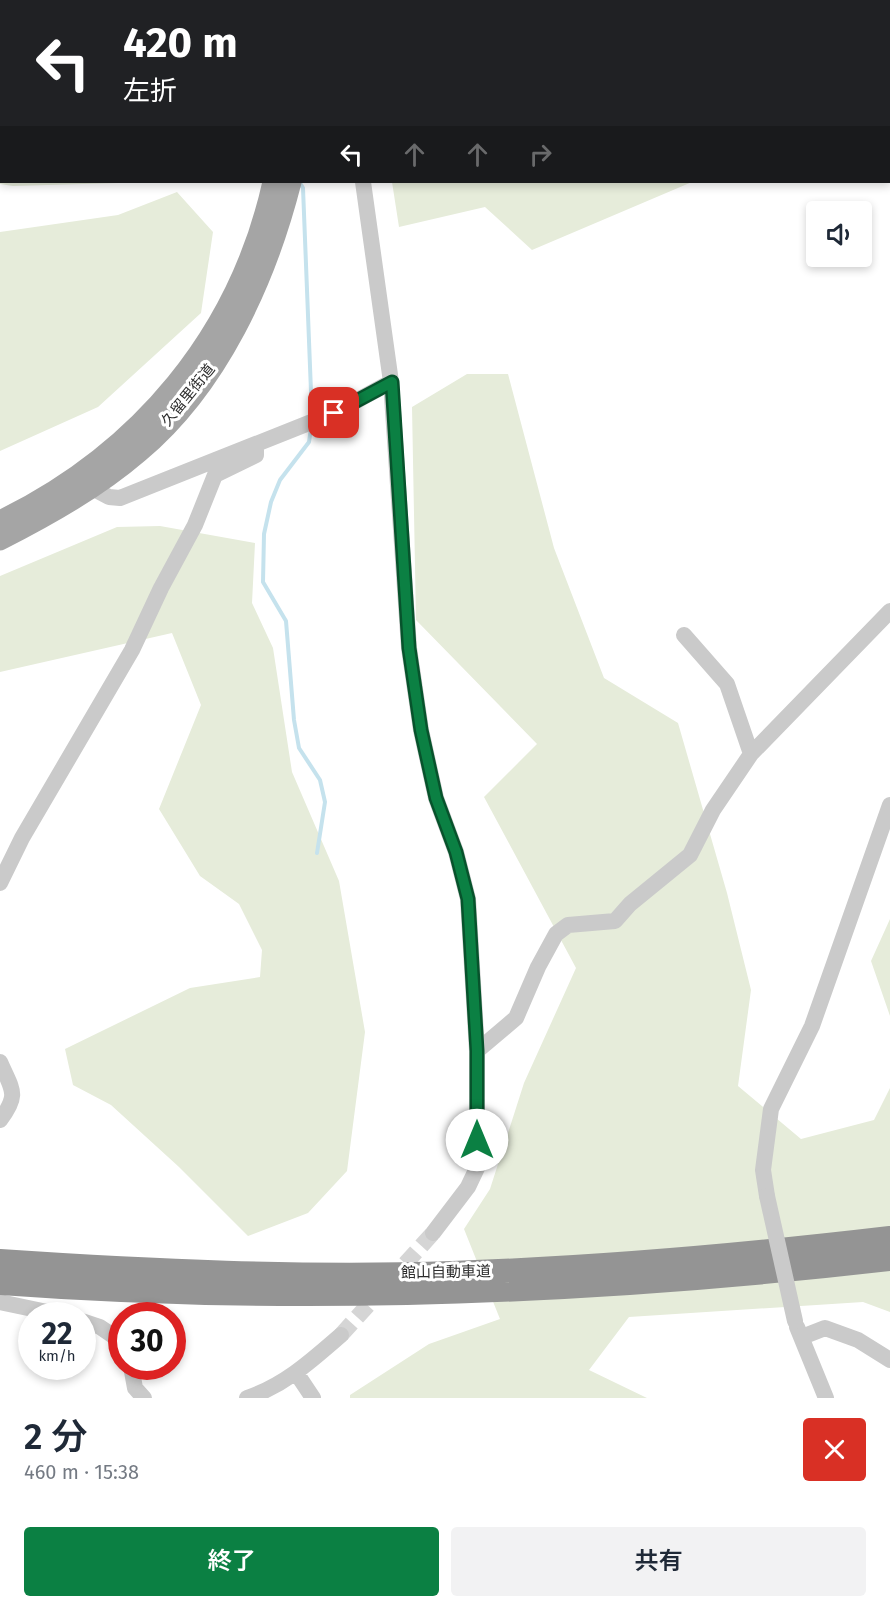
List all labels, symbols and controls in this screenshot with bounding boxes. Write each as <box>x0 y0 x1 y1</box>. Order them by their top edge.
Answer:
text: 420 m <box>123 18 238 68</box>
icon: left <box>24 24 102 102</box>
text: 左折 <box>123 75 177 107</box>
icon: left <box>335 138 368 171</box>
icon: ahead <box>398 138 431 171</box>
icon: ahead <box>461 138 494 171</box>
icon: right <box>524 138 557 171</box>
map controls <box>806 201 872 267</box>
button: sound <box>806 201 872 267</box>
street label: 久留里街道 <box>157 360 219 430</box>
pin <box>308 387 359 438</box>
icon: arrive <box>317 396 350 429</box>
position arrow <box>445 1108 509 1172</box>
street label: 館山自動車道 <box>401 1262 491 1282</box>
speed limit sign: 30 <box>108 1302 186 1380</box>
text: 22 <box>41 1316 73 1352</box>
text: km/h <box>38 1347 76 1365</box>
text: 2 分 <box>24 1415 87 1459</box>
button: close <box>803 1418 866 1481</box>
text: 460 m · 15:38 <box>24 1460 139 1484</box>
button: 終了 <box>24 1527 439 1596</box>
button: 共有 <box>451 1527 866 1596</box>

